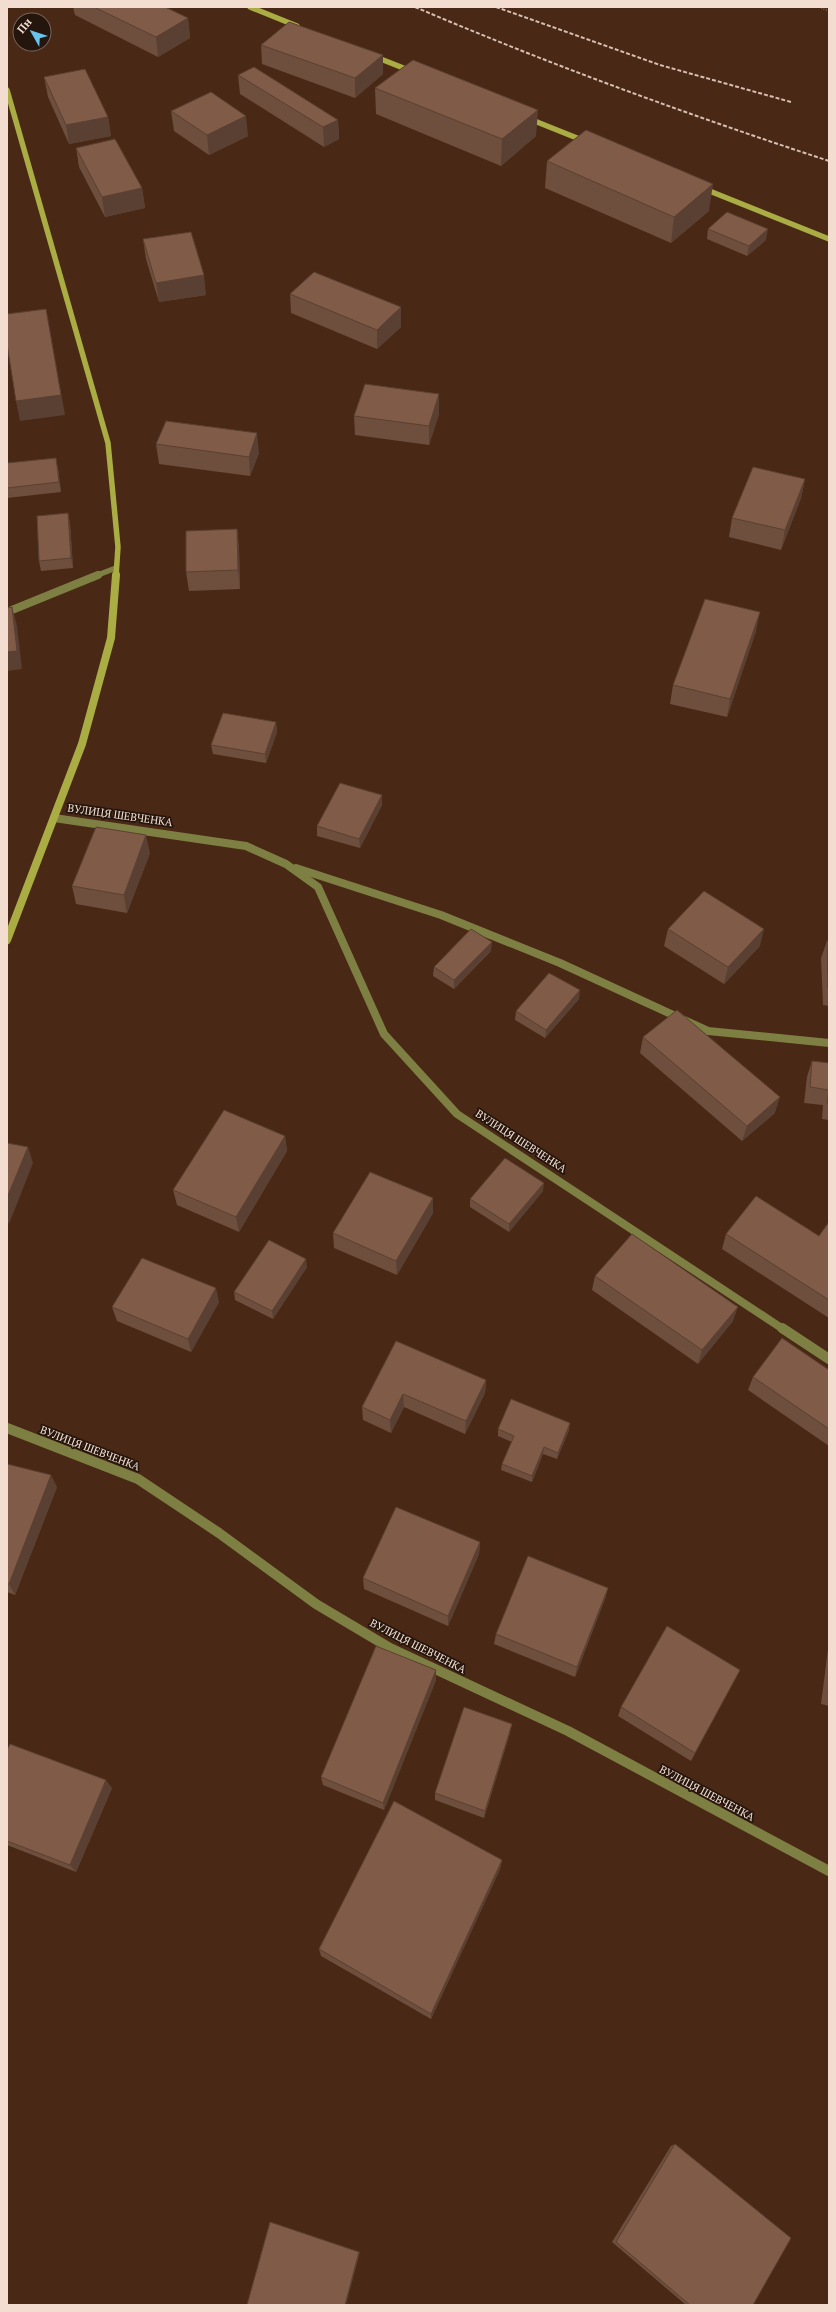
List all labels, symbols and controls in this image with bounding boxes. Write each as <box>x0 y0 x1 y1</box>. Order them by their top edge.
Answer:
north arrow <box>12 12 52 52</box>
text: Пн <box>14 15 35 36</box>
street label: ВУЛИЦЯ ШЕВЧЕНКА <box>67 801 174 829</box>
street label: ВУЛИЦЯ ШЕВЧЕНКА <box>473 1106 570 1176</box>
street label: ВУЛИЦЯ ШЕВЧЕНКА <box>38 1422 142 1474</box>
street label: ВУЛИЦЯ ШЕВЧЕНКА <box>368 1616 469 1676</box>
street label: ВУЛИЦЯ ШЕВЧЕНКА <box>657 1762 757 1824</box>

